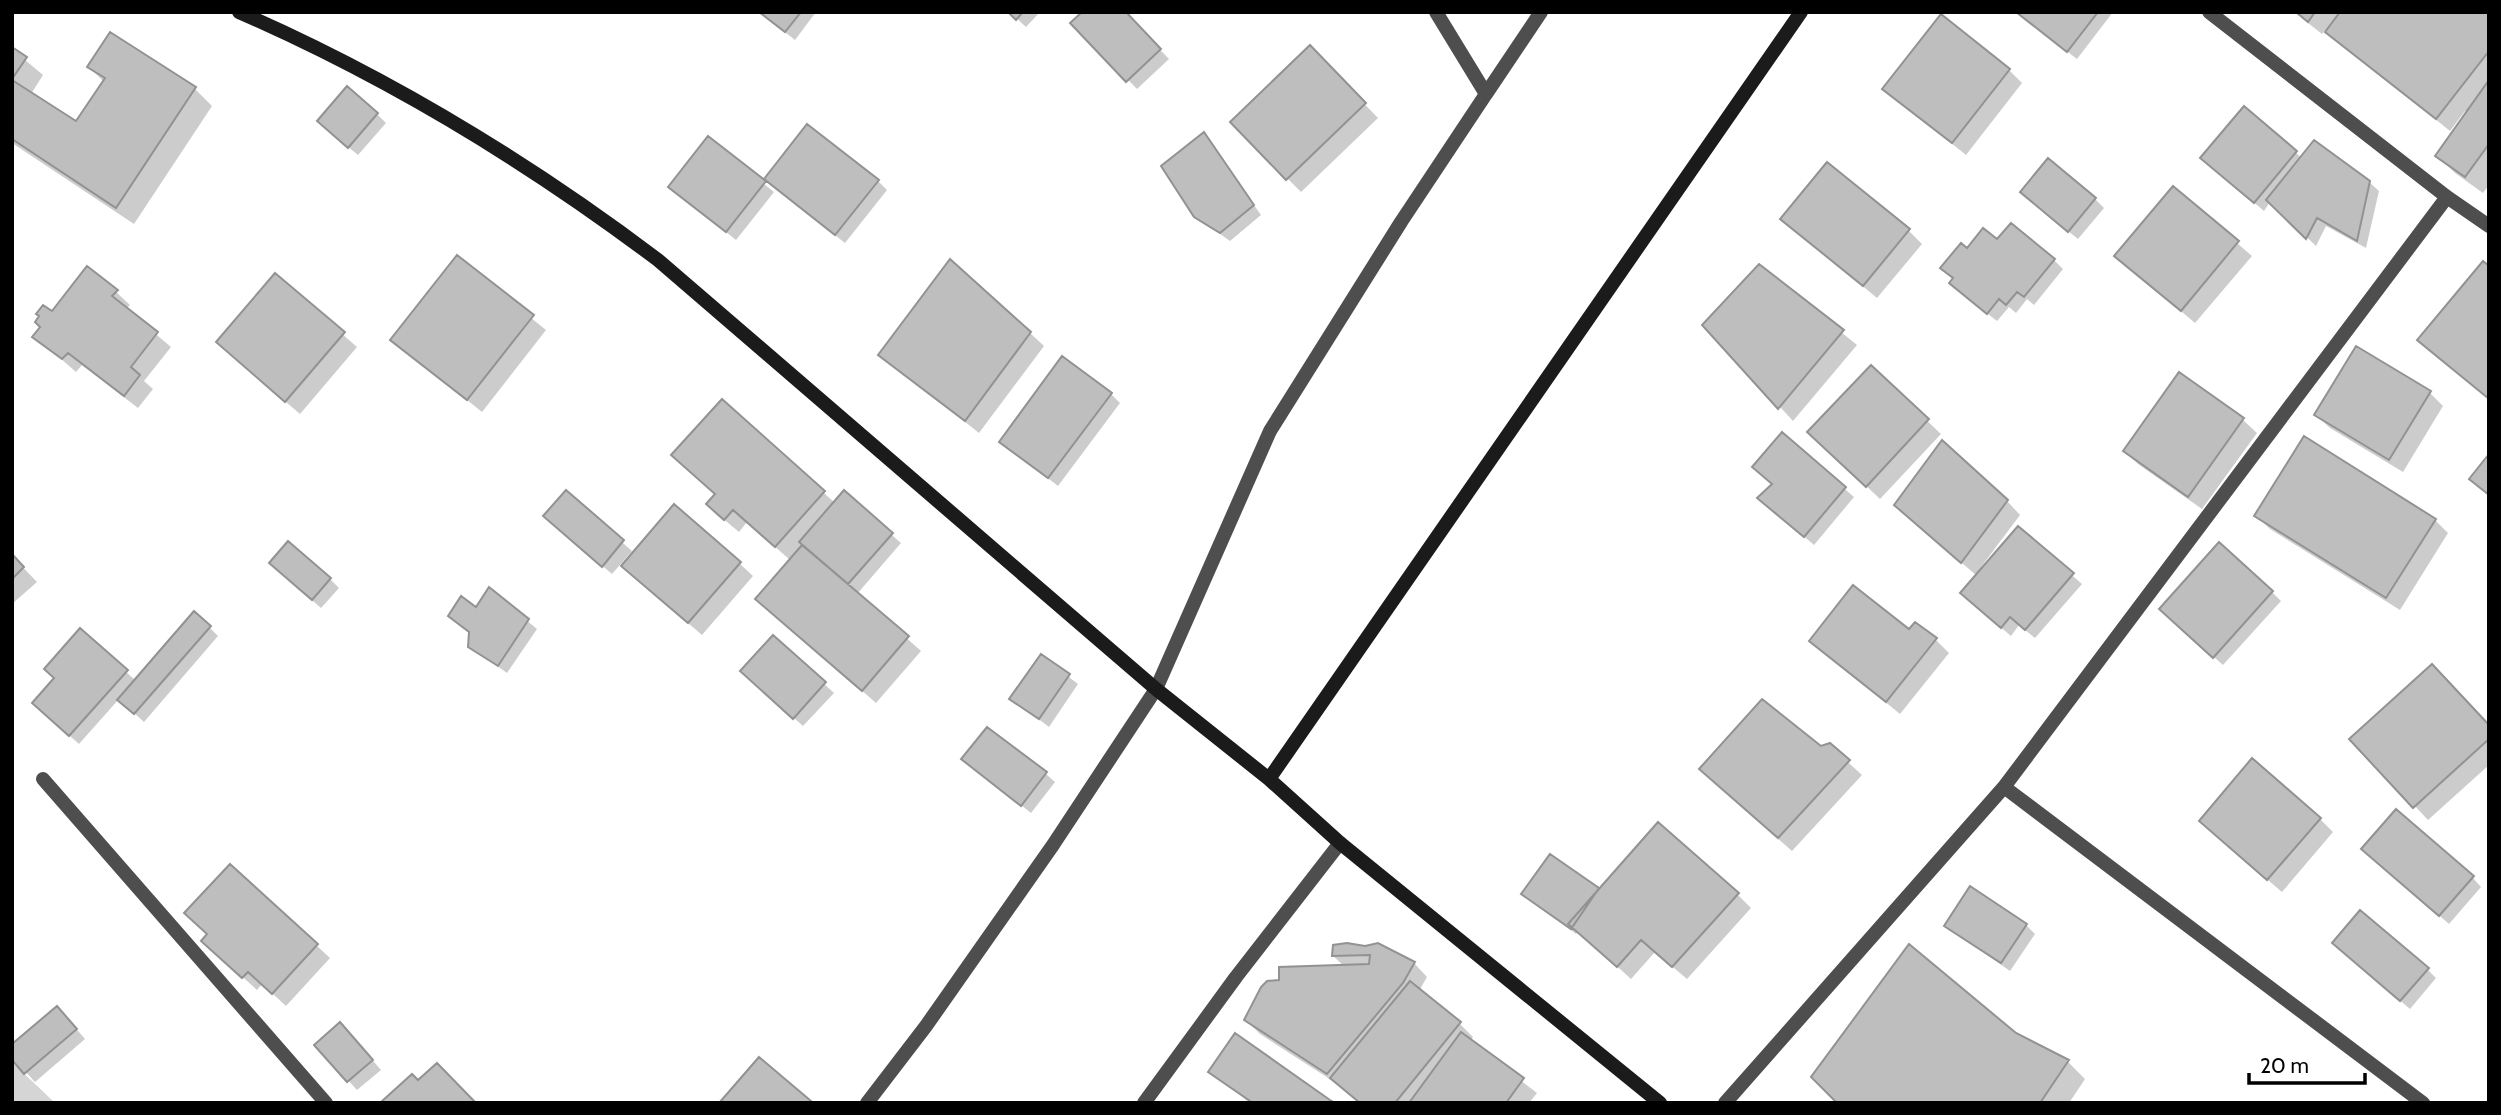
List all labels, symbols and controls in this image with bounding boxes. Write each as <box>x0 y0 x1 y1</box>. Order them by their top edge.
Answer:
scale bar <box>2249 1042 2364 1086</box>
text: 20 m <box>2260 1053 2309 1078</box>

